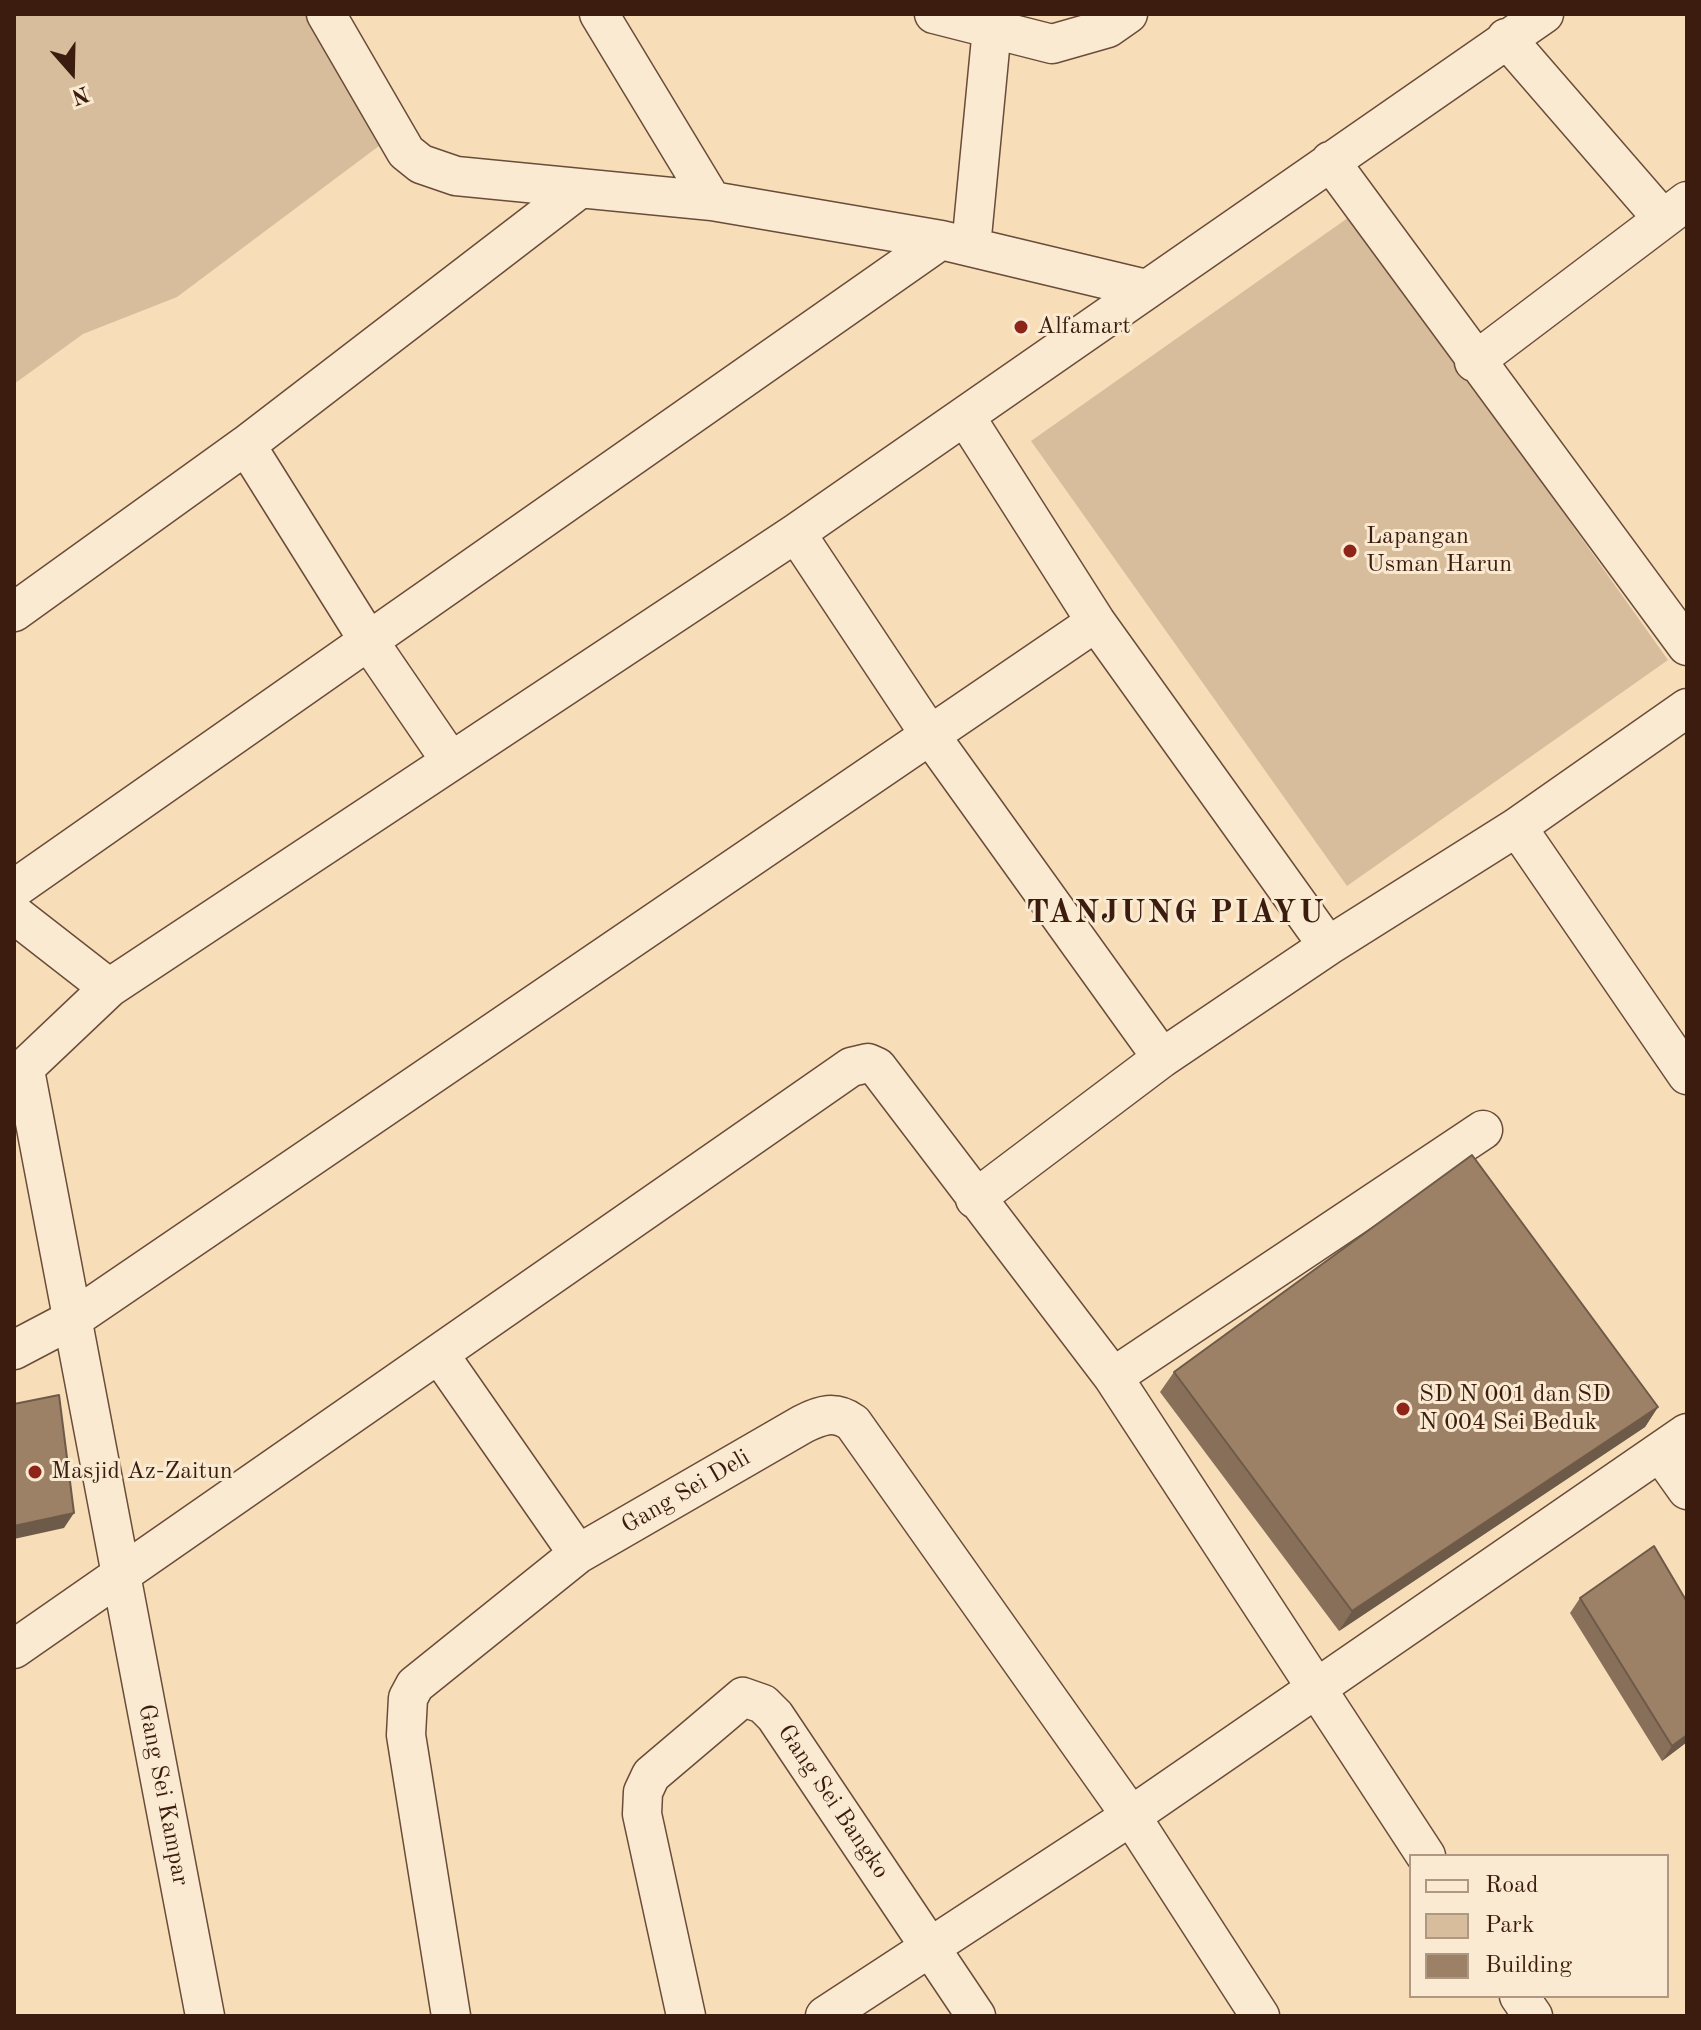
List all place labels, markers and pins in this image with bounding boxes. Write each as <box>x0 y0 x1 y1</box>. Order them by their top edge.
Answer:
place label: Alfamart <box>1037 313 1131 341</box>
marker: Alfamart <box>1012 318 1030 336</box>
place label: Lapangan Usman Harun <box>1366 523 1512 579</box>
marker: Lapangan Usman Harun <box>1341 542 1359 560</box>
place label: SD N 001 dan SD N 004 Sei Beduk <box>1419 1381 1611 1437</box>
marker: SD N 001 dan SD N 004 Sei Beduk <box>1394 1400 1412 1418</box>
place label: Masjid Az-Zaitun <box>51 1458 233 1486</box>
marker: Masjid Az-Zaitun <box>26 1463 44 1481</box>

